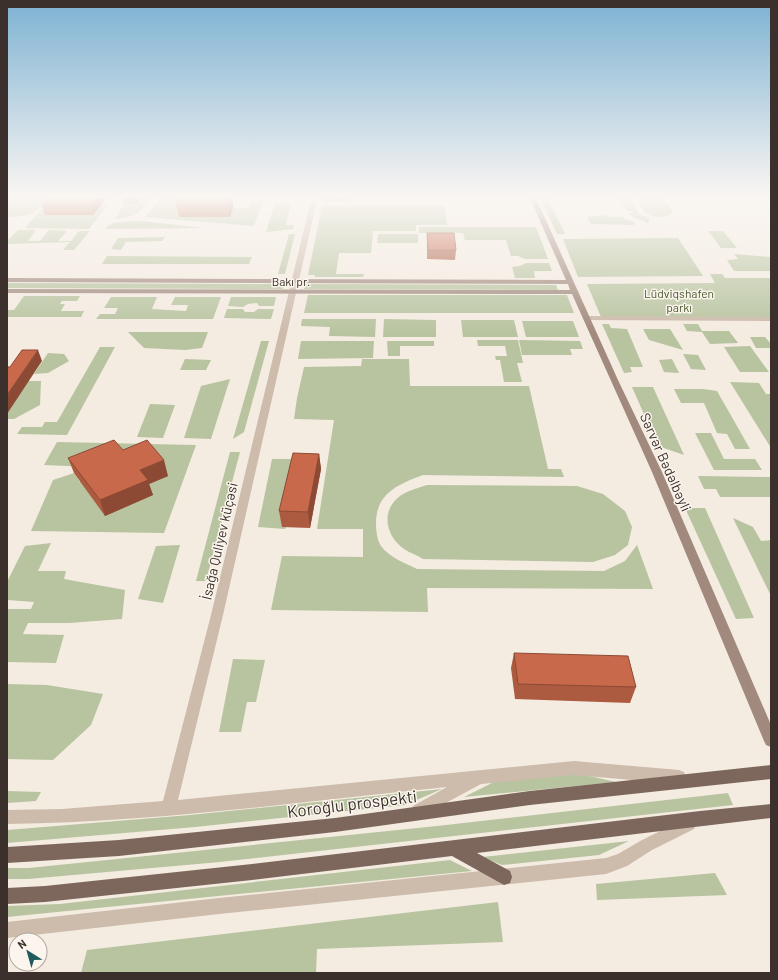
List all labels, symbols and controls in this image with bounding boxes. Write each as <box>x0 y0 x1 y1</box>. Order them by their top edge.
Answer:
street label: Bakı pr. <box>272 274 310 288</box>
park label: Lüdviqshafen parkı <box>644 286 714 314</box>
street label: Sərvər Bədəlbəyli <box>637 410 695 514</box>
street label: İsağa Quliyev küçəsi <box>197 481 241 601</box>
street label: Koroğlu prospekti <box>286 785 418 821</box>
north arrow <box>8 932 48 972</box>
text: N <box>15 936 29 951</box>

